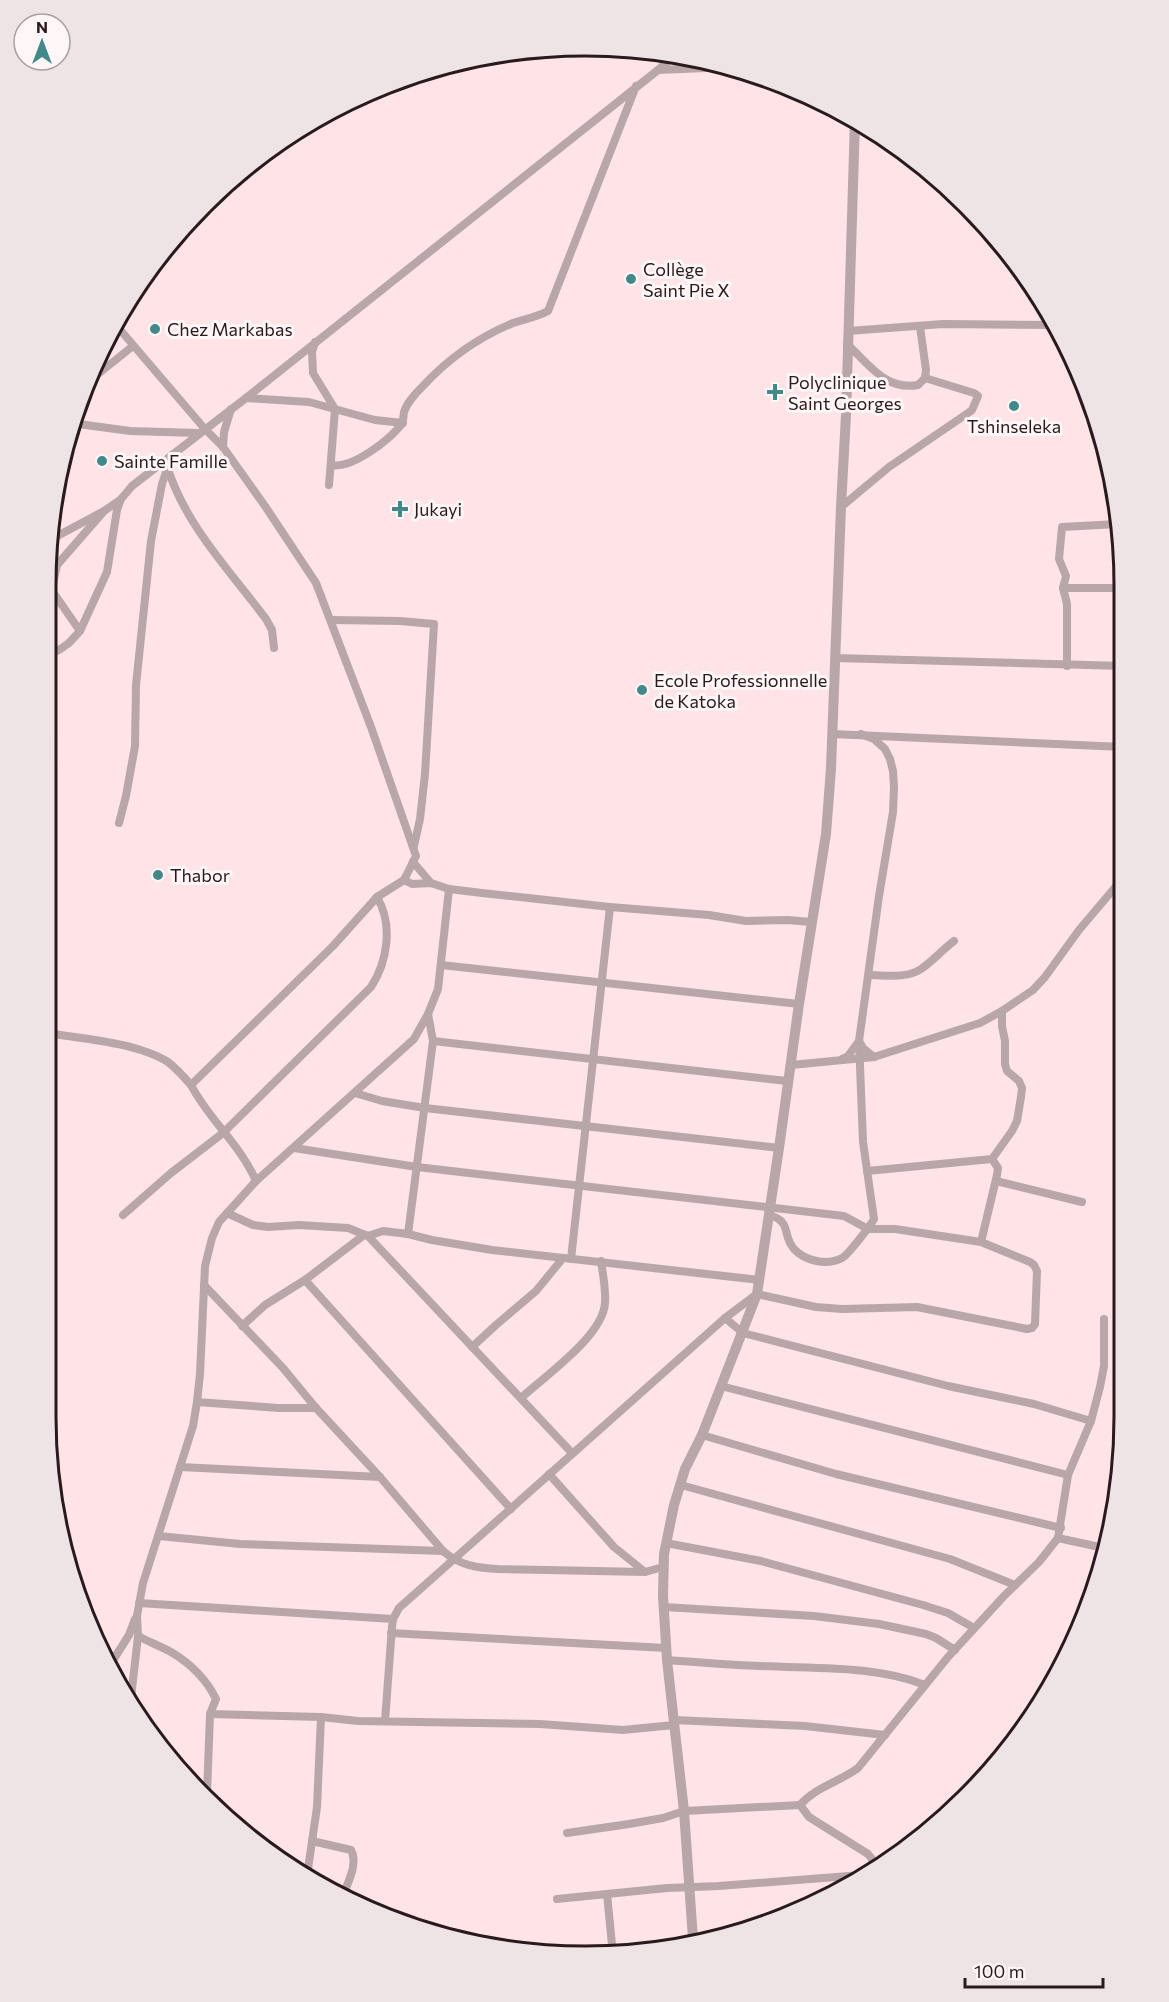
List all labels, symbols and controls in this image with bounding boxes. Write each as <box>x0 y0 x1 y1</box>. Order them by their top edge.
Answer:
north arrow <box>12 12 72 72</box>
text: N <box>36 17 48 36</box>
place label: Collège Saint Pie X <box>643 258 730 301</box>
marker: Collège Saint Pie X <box>624 272 638 286</box>
place label: Chez Markabas <box>167 318 293 340</box>
marker: Chez Markabas <box>148 322 162 336</box>
place label: Polyclinique Saint Georges <box>788 371 902 414</box>
marker: Polyclinique Saint Georges <box>766 383 784 401</box>
marker: Tshinseleka <box>1007 399 1021 413</box>
place label: Tshinseleka <box>967 415 1061 437</box>
place label: Sainte Famille <box>114 450 227 472</box>
marker: Sainte Famille <box>95 454 109 468</box>
place label: Jukayi <box>414 498 462 520</box>
marker: Jukayi <box>391 500 409 518</box>
place label: Ecole Professionnelle de Katoka <box>654 669 827 712</box>
marker: Ecole Professionnelle de Katoka <box>635 683 649 697</box>
place label: Thabor <box>170 864 230 886</box>
marker: Thabor <box>151 868 165 882</box>
scale bar <box>965 1951 1103 1989</box>
text: 100 m <box>974 1960 1024 1982</box>

